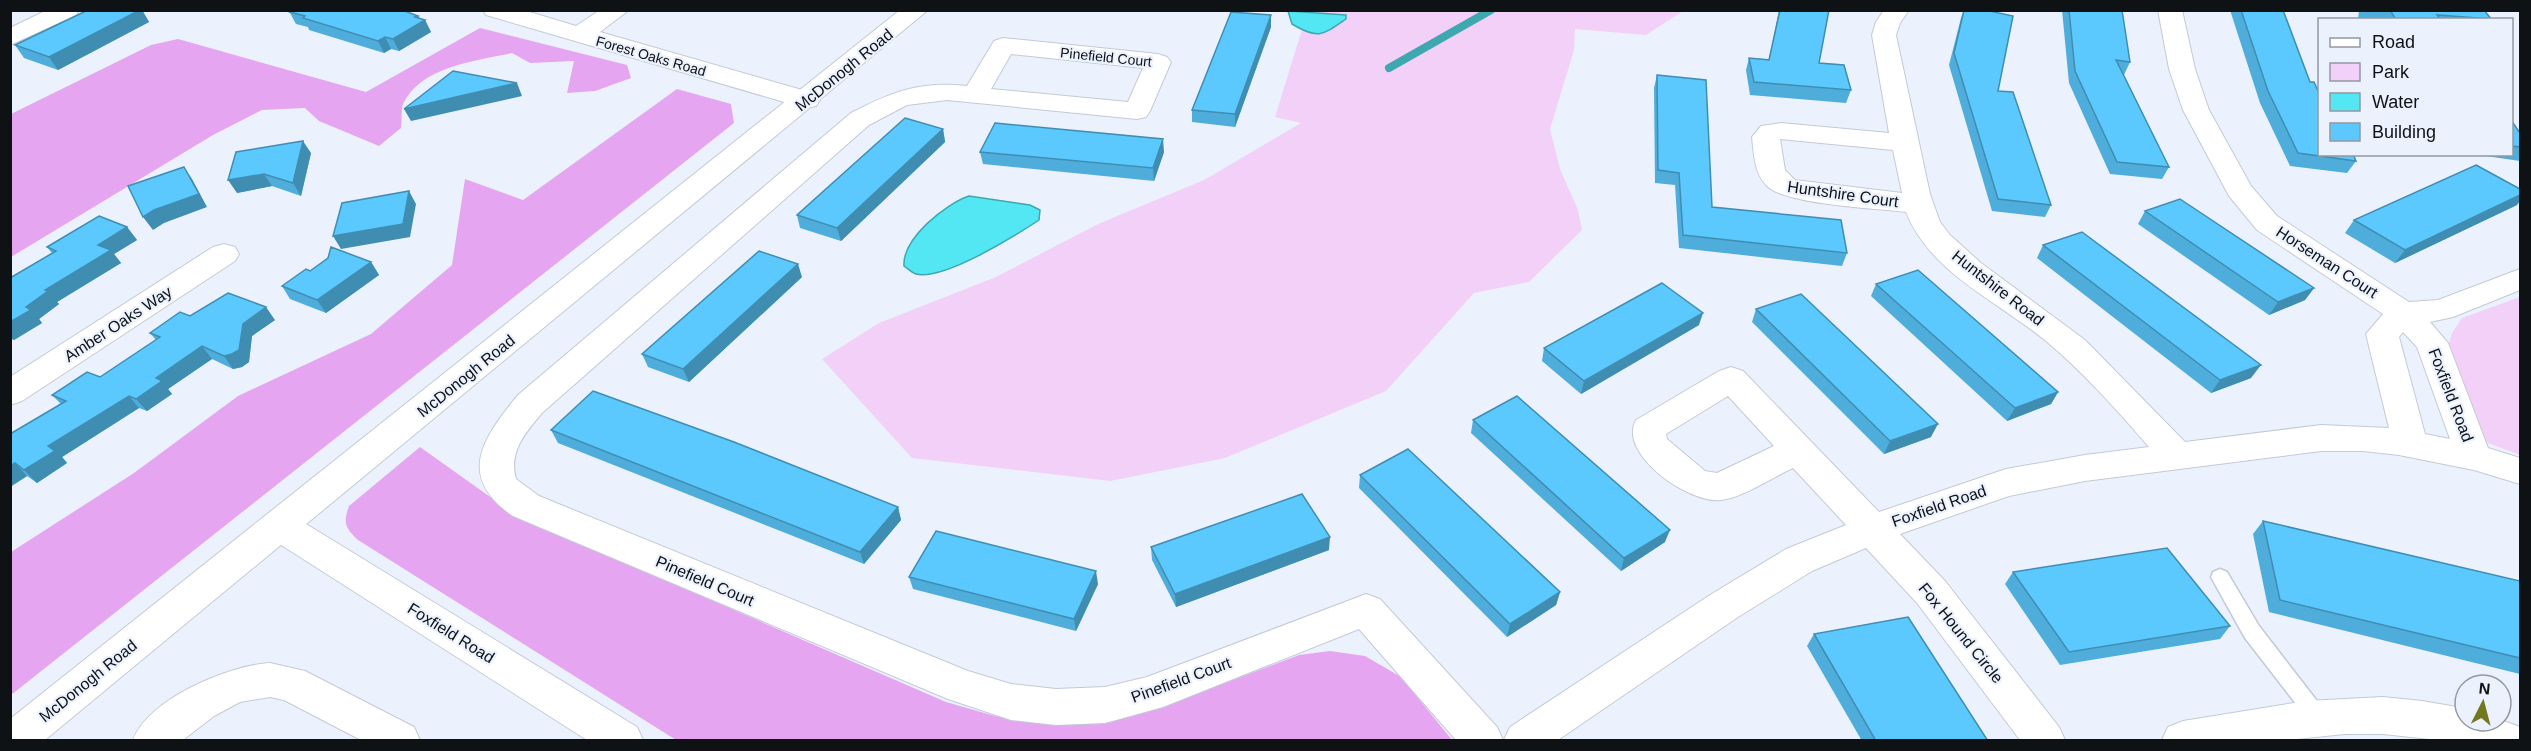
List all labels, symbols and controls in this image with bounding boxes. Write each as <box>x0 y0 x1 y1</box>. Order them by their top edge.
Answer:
legend <box>2318 18 2513 156</box>
street label: McDonogh Road <box>792 26 896 114</box>
text: Road <box>2372 32 2415 52</box>
street label: Forest Oaks Road <box>594 33 708 79</box>
street label: Pinefield Court <box>1060 44 1153 70</box>
text: Park <box>2372 62 2410 82</box>
text: Water <box>2372 92 2419 112</box>
text: Building <box>2372 122 2436 142</box>
street label: Huntshire Court <box>1786 178 1900 210</box>
street label: Horseman Court <box>2273 223 2381 301</box>
street label: Huntshire Road <box>1949 247 2047 329</box>
street label: Amber Oaks Way <box>61 283 175 365</box>
street label: McDonogh Road <box>414 332 518 420</box>
street label: Foxfield Road <box>2425 346 2477 444</box>
street label: Foxfield Road <box>1890 482 1988 530</box>
street label: Pinefield Court <box>653 553 757 610</box>
street label: Fox Hound Circle <box>1915 580 2007 686</box>
street label: Foxfield Road <box>405 600 497 666</box>
street label: McDonogh Road <box>36 637 140 725</box>
street label: Pinefield Court <box>1129 654 1234 706</box>
north arrow <box>2453 673 2513 733</box>
text: N <box>2478 680 2491 698</box>

